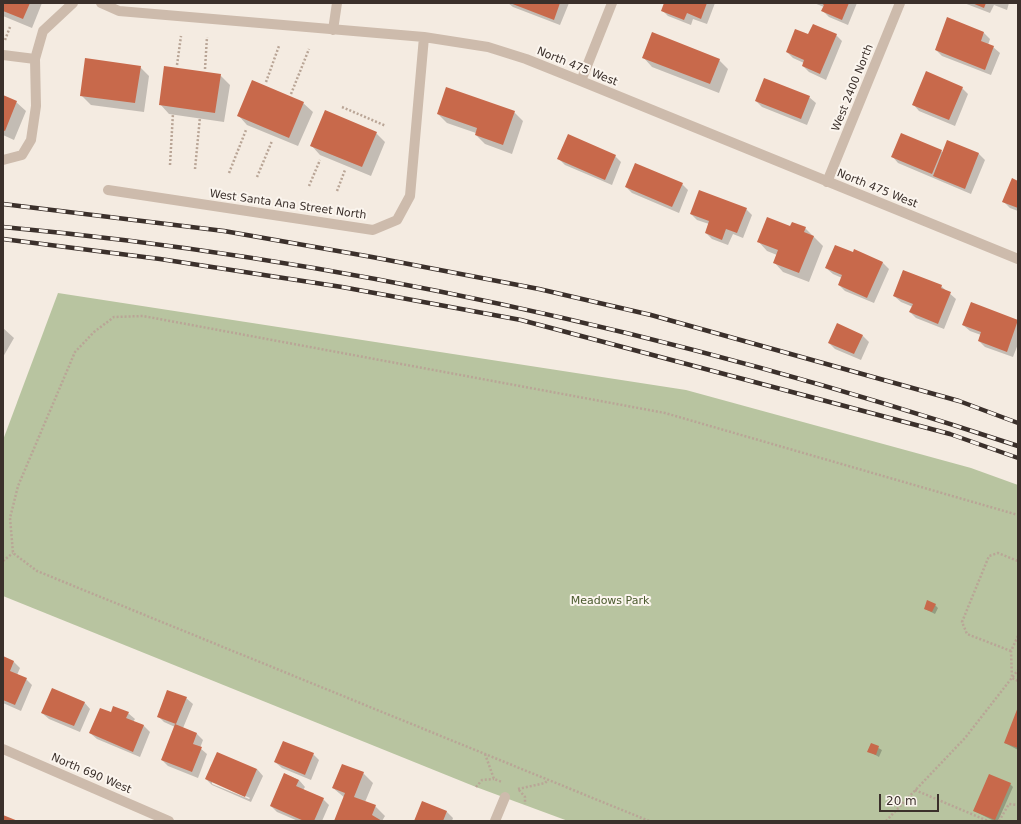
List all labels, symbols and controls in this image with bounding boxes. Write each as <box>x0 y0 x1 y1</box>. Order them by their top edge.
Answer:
street label: West 2400 North <box>829 43 877 133</box>
street label: North 475 West <box>535 45 619 89</box>
street label: North 475 West <box>835 167 919 211</box>
street label: West Santa Ana Street North <box>209 187 367 223</box>
park label: Meadows Park <box>571 594 649 608</box>
street label: North 690 West <box>49 751 133 797</box>
scale bar <box>881 786 941 812</box>
text: 20 m <box>886 794 917 808</box>

